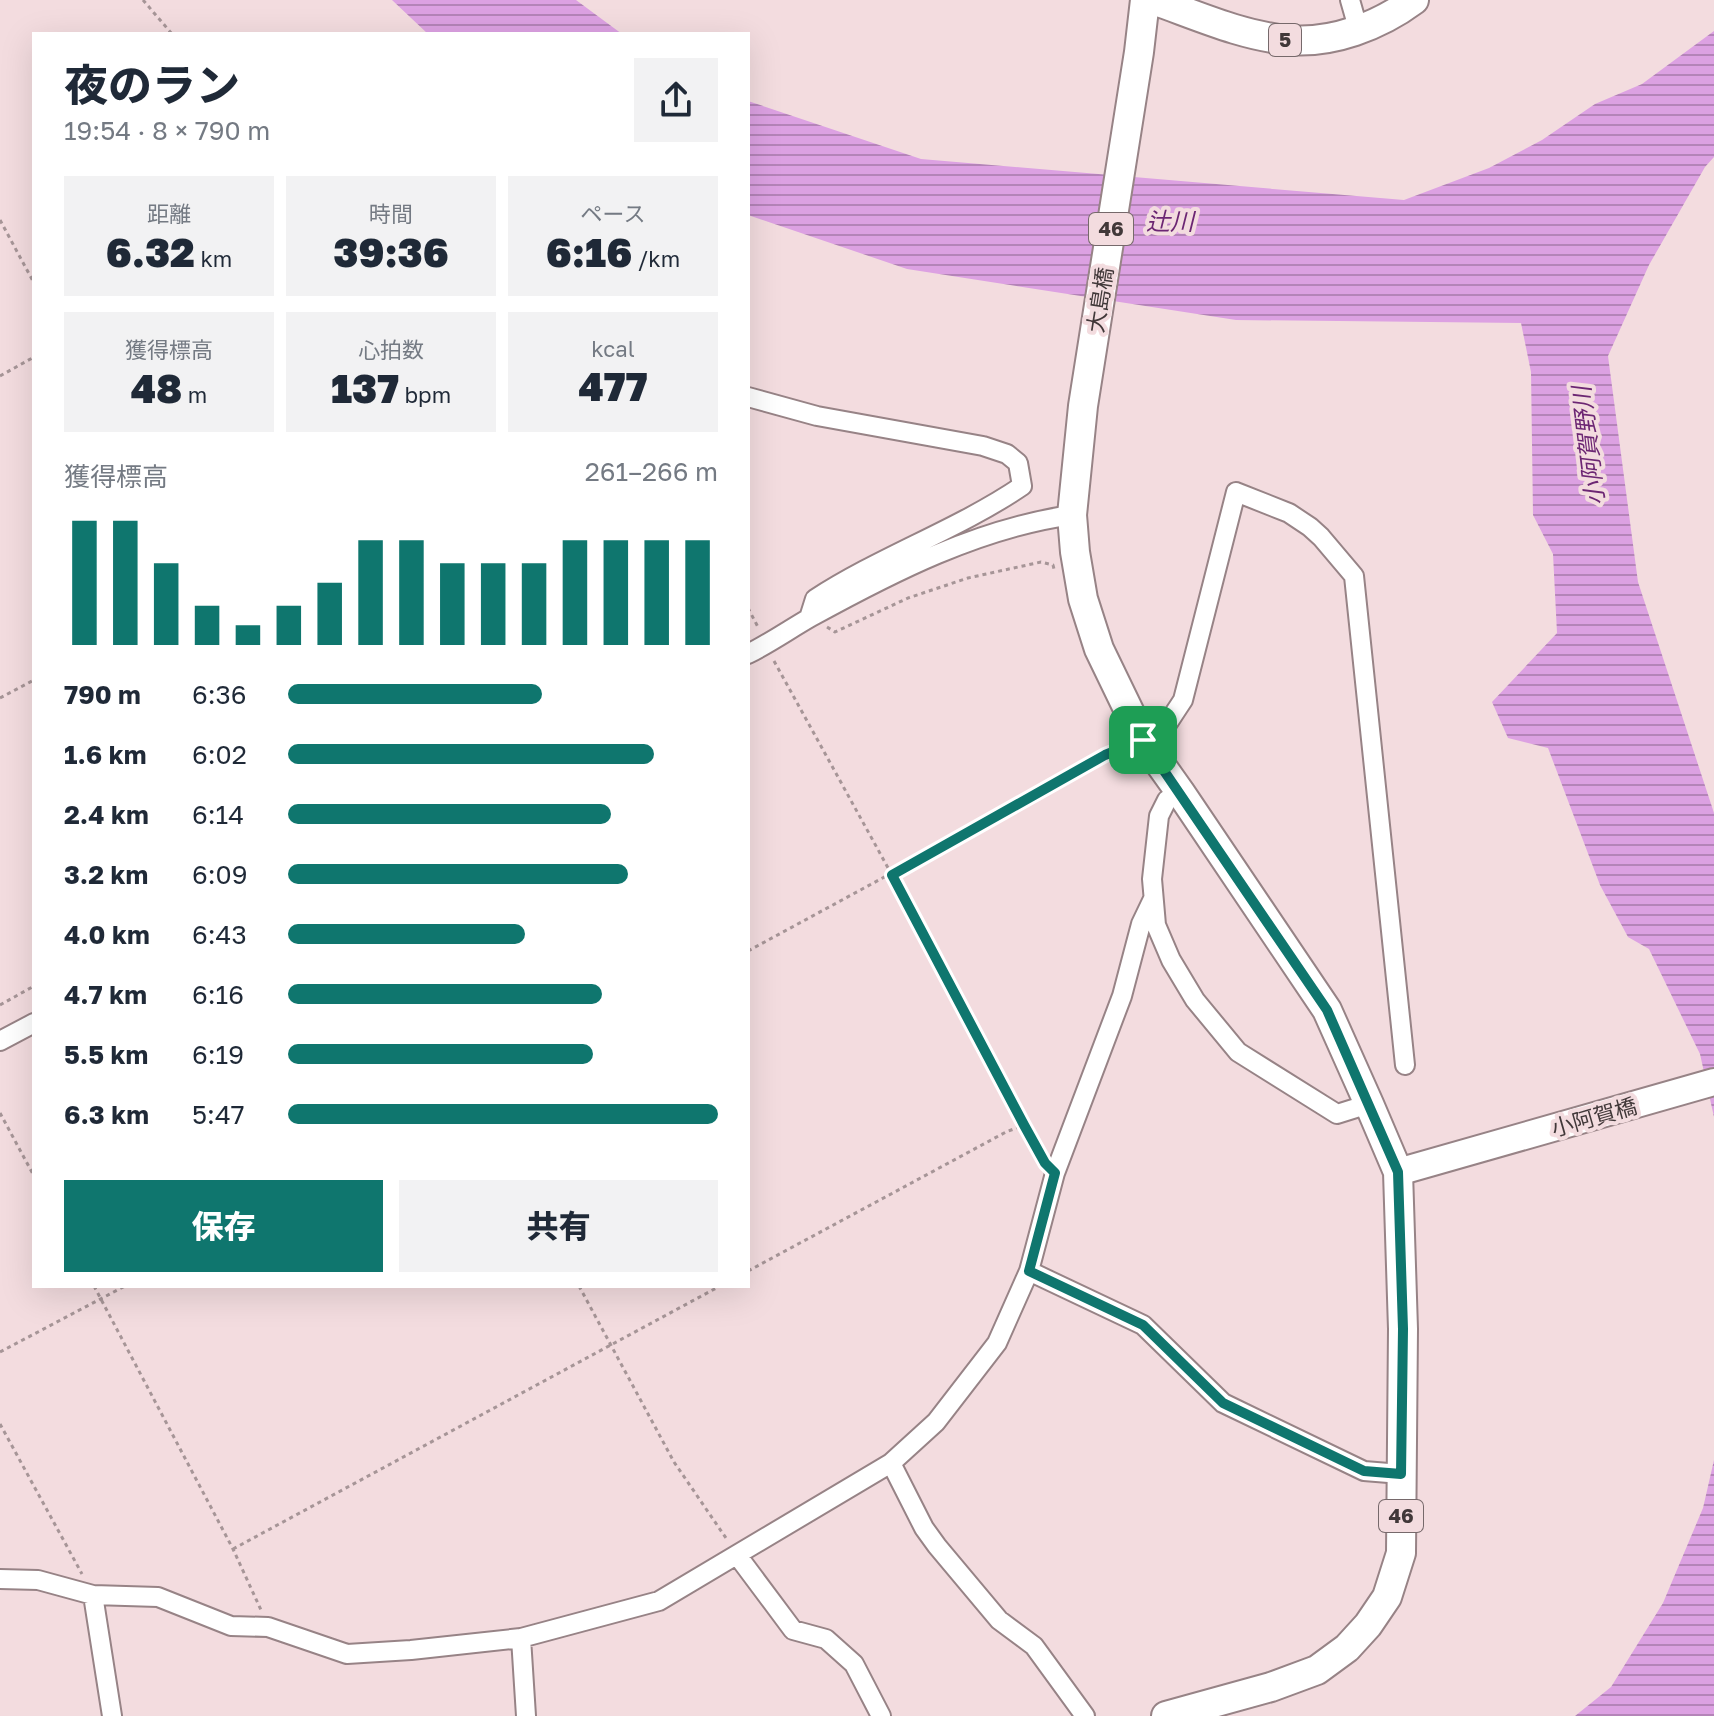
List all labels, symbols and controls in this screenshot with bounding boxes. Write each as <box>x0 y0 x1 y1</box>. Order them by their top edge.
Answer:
road number: 5 <box>1269 24 1301 56</box>
text: 夜のラン <box>64 58 240 111</box>
button: share <box>634 58 718 142</box>
text: 19:54 · 8 × 790 m <box>64 115 270 146</box>
text: 距離 <box>147 200 191 227</box>
text: 時間 <box>369 200 413 227</box>
text: ペース <box>581 200 645 227</box>
water label: 辻川 <box>1146 206 1197 235</box>
road number: 46 <box>1089 213 1133 245</box>
text: 6.32 <box>106 228 195 276</box>
text: 39:36 <box>333 228 449 276</box>
text: 6:16 <box>546 228 632 276</box>
text: km <box>195 245 232 272</box>
text: /km <box>632 245 680 272</box>
street label: 大島橋 <box>1081 265 1118 335</box>
text: kcal <box>591 335 635 362</box>
text: 獲得標高 <box>125 336 213 363</box>
text: 心拍数 <box>358 336 424 363</box>
text: 477 <box>578 362 648 410</box>
text: 48 <box>131 364 182 412</box>
text: 137 <box>331 364 399 412</box>
text: m <box>182 381 207 408</box>
text: bpm <box>399 381 451 408</box>
water label: 小阿賀野川 <box>1565 382 1609 508</box>
text: 261–266 m <box>585 456 718 487</box>
text: 獲得標高 <box>64 461 168 492</box>
text: 790 m <box>64 679 141 710</box>
text: 6:36 <box>192 679 246 710</box>
pin <box>1109 706 1177 774</box>
icon: arrive <box>1121 718 1165 762</box>
text: 1.6 km <box>64 739 147 770</box>
text: 6:02 <box>192 739 247 770</box>
text: 2.4 km <box>64 799 149 830</box>
text: 6:14 <box>192 799 244 830</box>
text: 3.2 km <box>64 859 148 890</box>
text: 6:09 <box>192 859 247 890</box>
text: 4.0 km <box>64 919 150 950</box>
text: 6:43 <box>192 919 247 950</box>
text: 4.7 km <box>64 979 147 1010</box>
text: 6:16 <box>192 979 244 1010</box>
text: 5.5 km <box>64 1039 148 1070</box>
text: 6:19 <box>192 1039 244 1070</box>
street label: 小阿賀橋 <box>1548 1091 1640 1142</box>
text: 6.3 km <box>64 1099 149 1130</box>
text: 5:47 <box>192 1099 245 1130</box>
button: 保存 <box>64 1180 383 1272</box>
button: 共有 <box>399 1180 718 1272</box>
road number: 46 <box>1379 1500 1423 1532</box>

